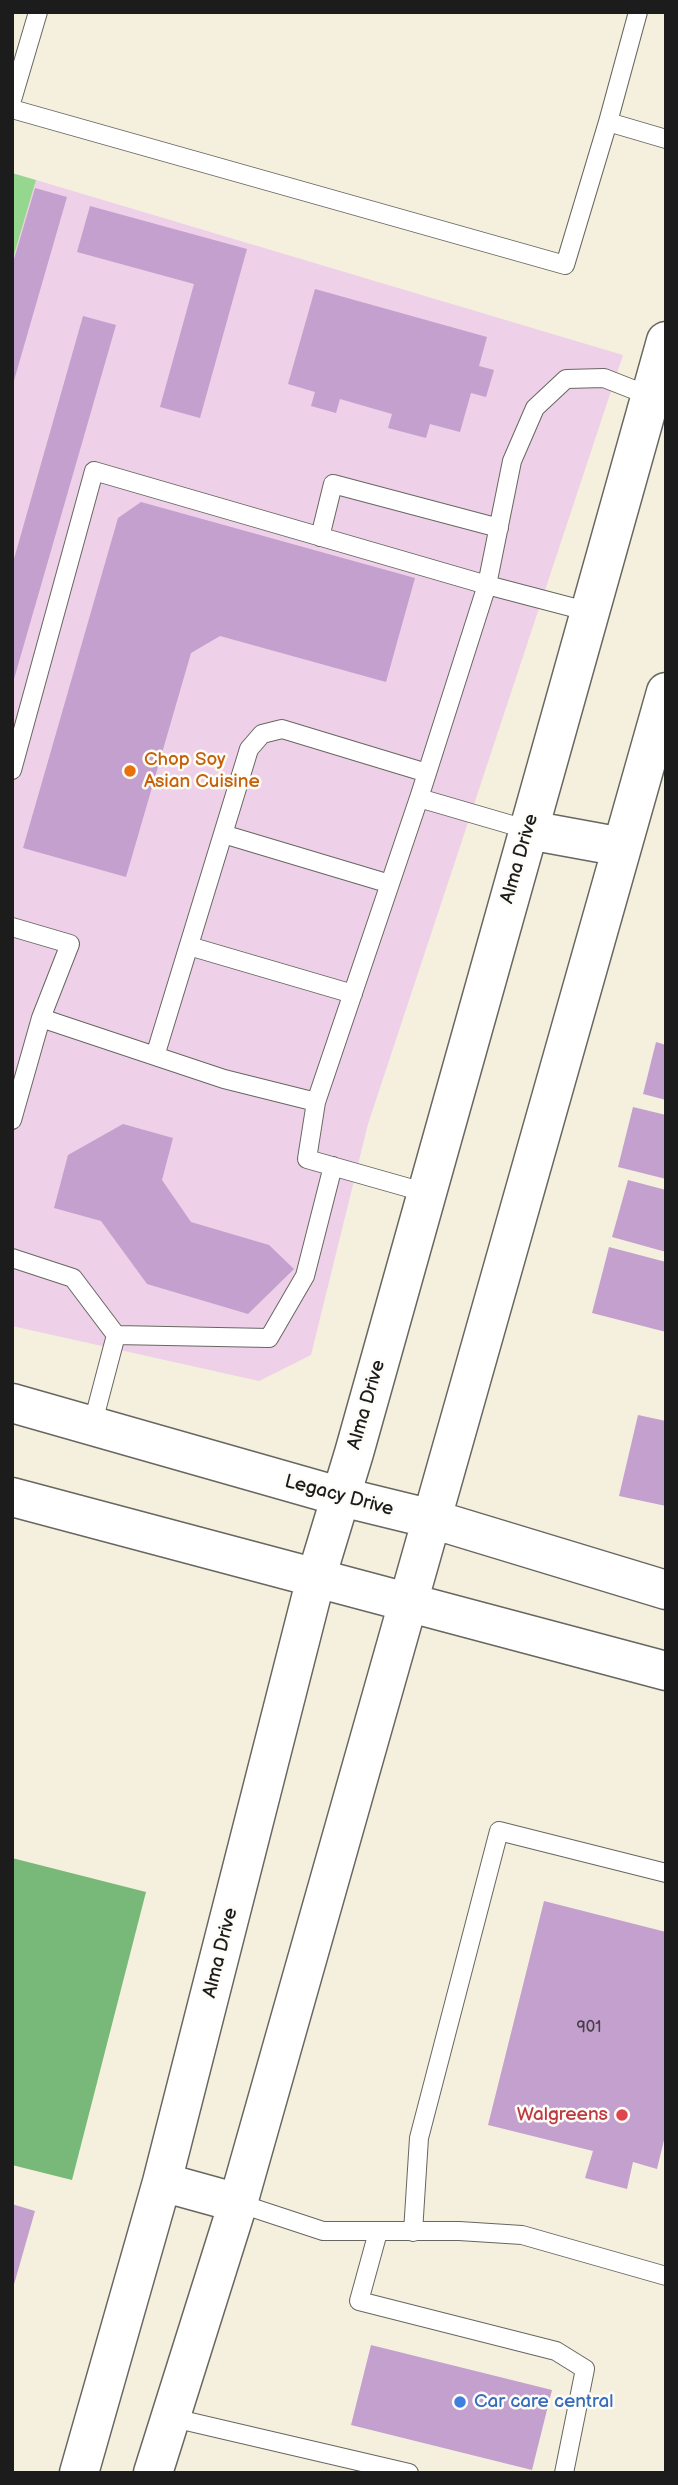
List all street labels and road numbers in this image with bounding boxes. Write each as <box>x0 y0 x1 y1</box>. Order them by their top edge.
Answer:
street label: Alma Drive <box>496 812 544 906</box>
street label: Alma Drive <box>343 1358 391 1452</box>
street label: Legacy Drive <box>282 1471 396 1521</box>
street label: Alma Drive <box>199 1906 243 2000</box>

